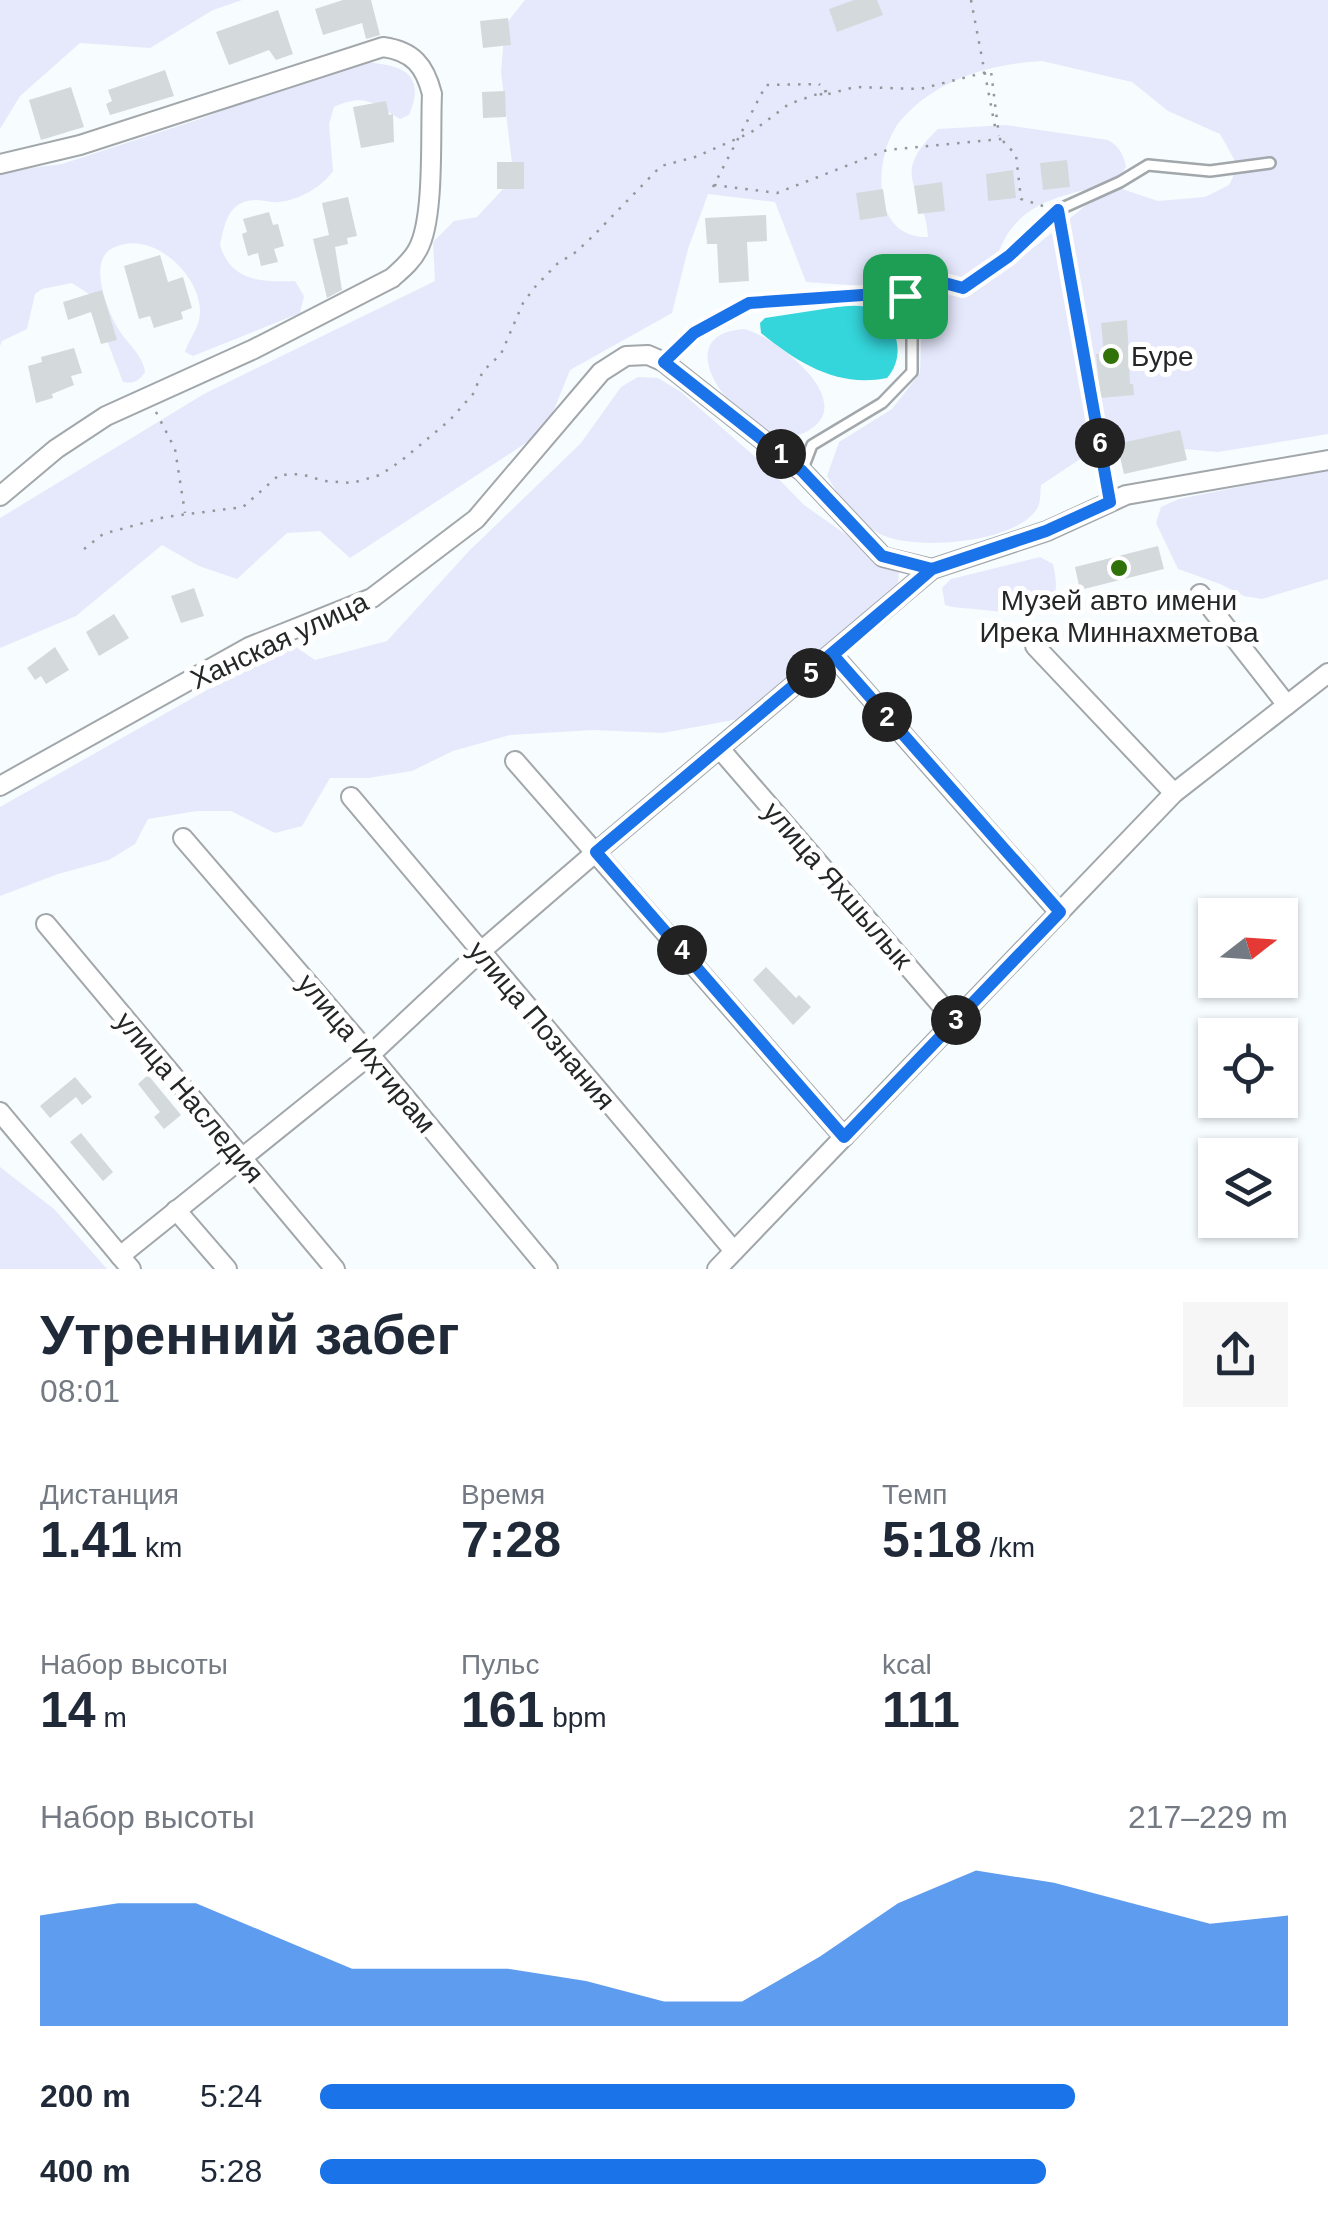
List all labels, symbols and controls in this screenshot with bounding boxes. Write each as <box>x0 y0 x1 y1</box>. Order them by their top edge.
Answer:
pin <box>863 254 948 339</box>
icon: arrive <box>878 269 933 324</box>
place label: Буре <box>1131 341 1194 372</box>
marker: Буре <box>1100 345 1122 367</box>
pin: 6 <box>1075 418 1125 468</box>
text: 6 <box>1092 427 1108 458</box>
pin: 1 <box>756 429 806 479</box>
text: 1 <box>773 438 789 469</box>
marker: Музей авто имени Ирека Миннахметова <box>1108 557 1130 579</box>
place label: Музей авто имени Ирека Миннахметова <box>979 585 1259 648</box>
street label: Ханская улица <box>186 586 373 695</box>
pin: 5 <box>786 648 836 698</box>
text: 5 <box>803 657 819 688</box>
pin: 2 <box>862 692 912 742</box>
text: 2 <box>879 701 895 732</box>
street label: улица Яхшылык <box>757 796 919 975</box>
north arrow <box>1198 898 1298 998</box>
map controls <box>1198 898 1298 1238</box>
pin: 4 <box>657 925 707 975</box>
text: 4 <box>674 934 690 965</box>
street label: улица Познания <box>462 935 621 1116</box>
street label: улица Ихтирам <box>291 968 442 1139</box>
pin: 3 <box>931 995 981 1045</box>
text: 3 <box>948 1004 964 1035</box>
street label: улица Наследия <box>109 1006 270 1189</box>
button: locate <box>1198 1018 1298 1118</box>
button: layers <box>1198 1138 1298 1238</box>
button: share <box>1183 1302 1288 1407</box>
text: Утренний забег <box>40 1304 459 1366</box>
text: 08:01 <box>40 1373 120 1409</box>
text: Дистанция <box>40 1479 179 1510</box>
text: Время <box>461 1479 545 1510</box>
text: Темп <box>882 1479 948 1510</box>
text: 1.41 <box>40 1512 137 1568</box>
text: 7:28 <box>461 1512 561 1568</box>
text: 5:18 <box>882 1512 982 1568</box>
text: km <box>137 1532 182 1563</box>
text: /km <box>982 1532 1035 1563</box>
text: Набор высоты <box>40 1649 228 1680</box>
text: Пульс <box>461 1649 539 1680</box>
text: kcal <box>882 1649 932 1680</box>
text: 14 <box>40 1682 96 1738</box>
text: 161 <box>461 1682 544 1738</box>
text: 111 <box>882 1682 960 1738</box>
text: m <box>96 1702 127 1733</box>
text: bpm <box>544 1702 607 1733</box>
text: Набор высоты <box>40 1799 255 1835</box>
text: 217–229 m <box>1128 1799 1288 1835</box>
text: 200 m <box>40 2078 131 2114</box>
text: 5:24 <box>200 2078 262 2114</box>
text: 400 m <box>40 2153 131 2189</box>
text: 5:28 <box>200 2153 262 2189</box>

